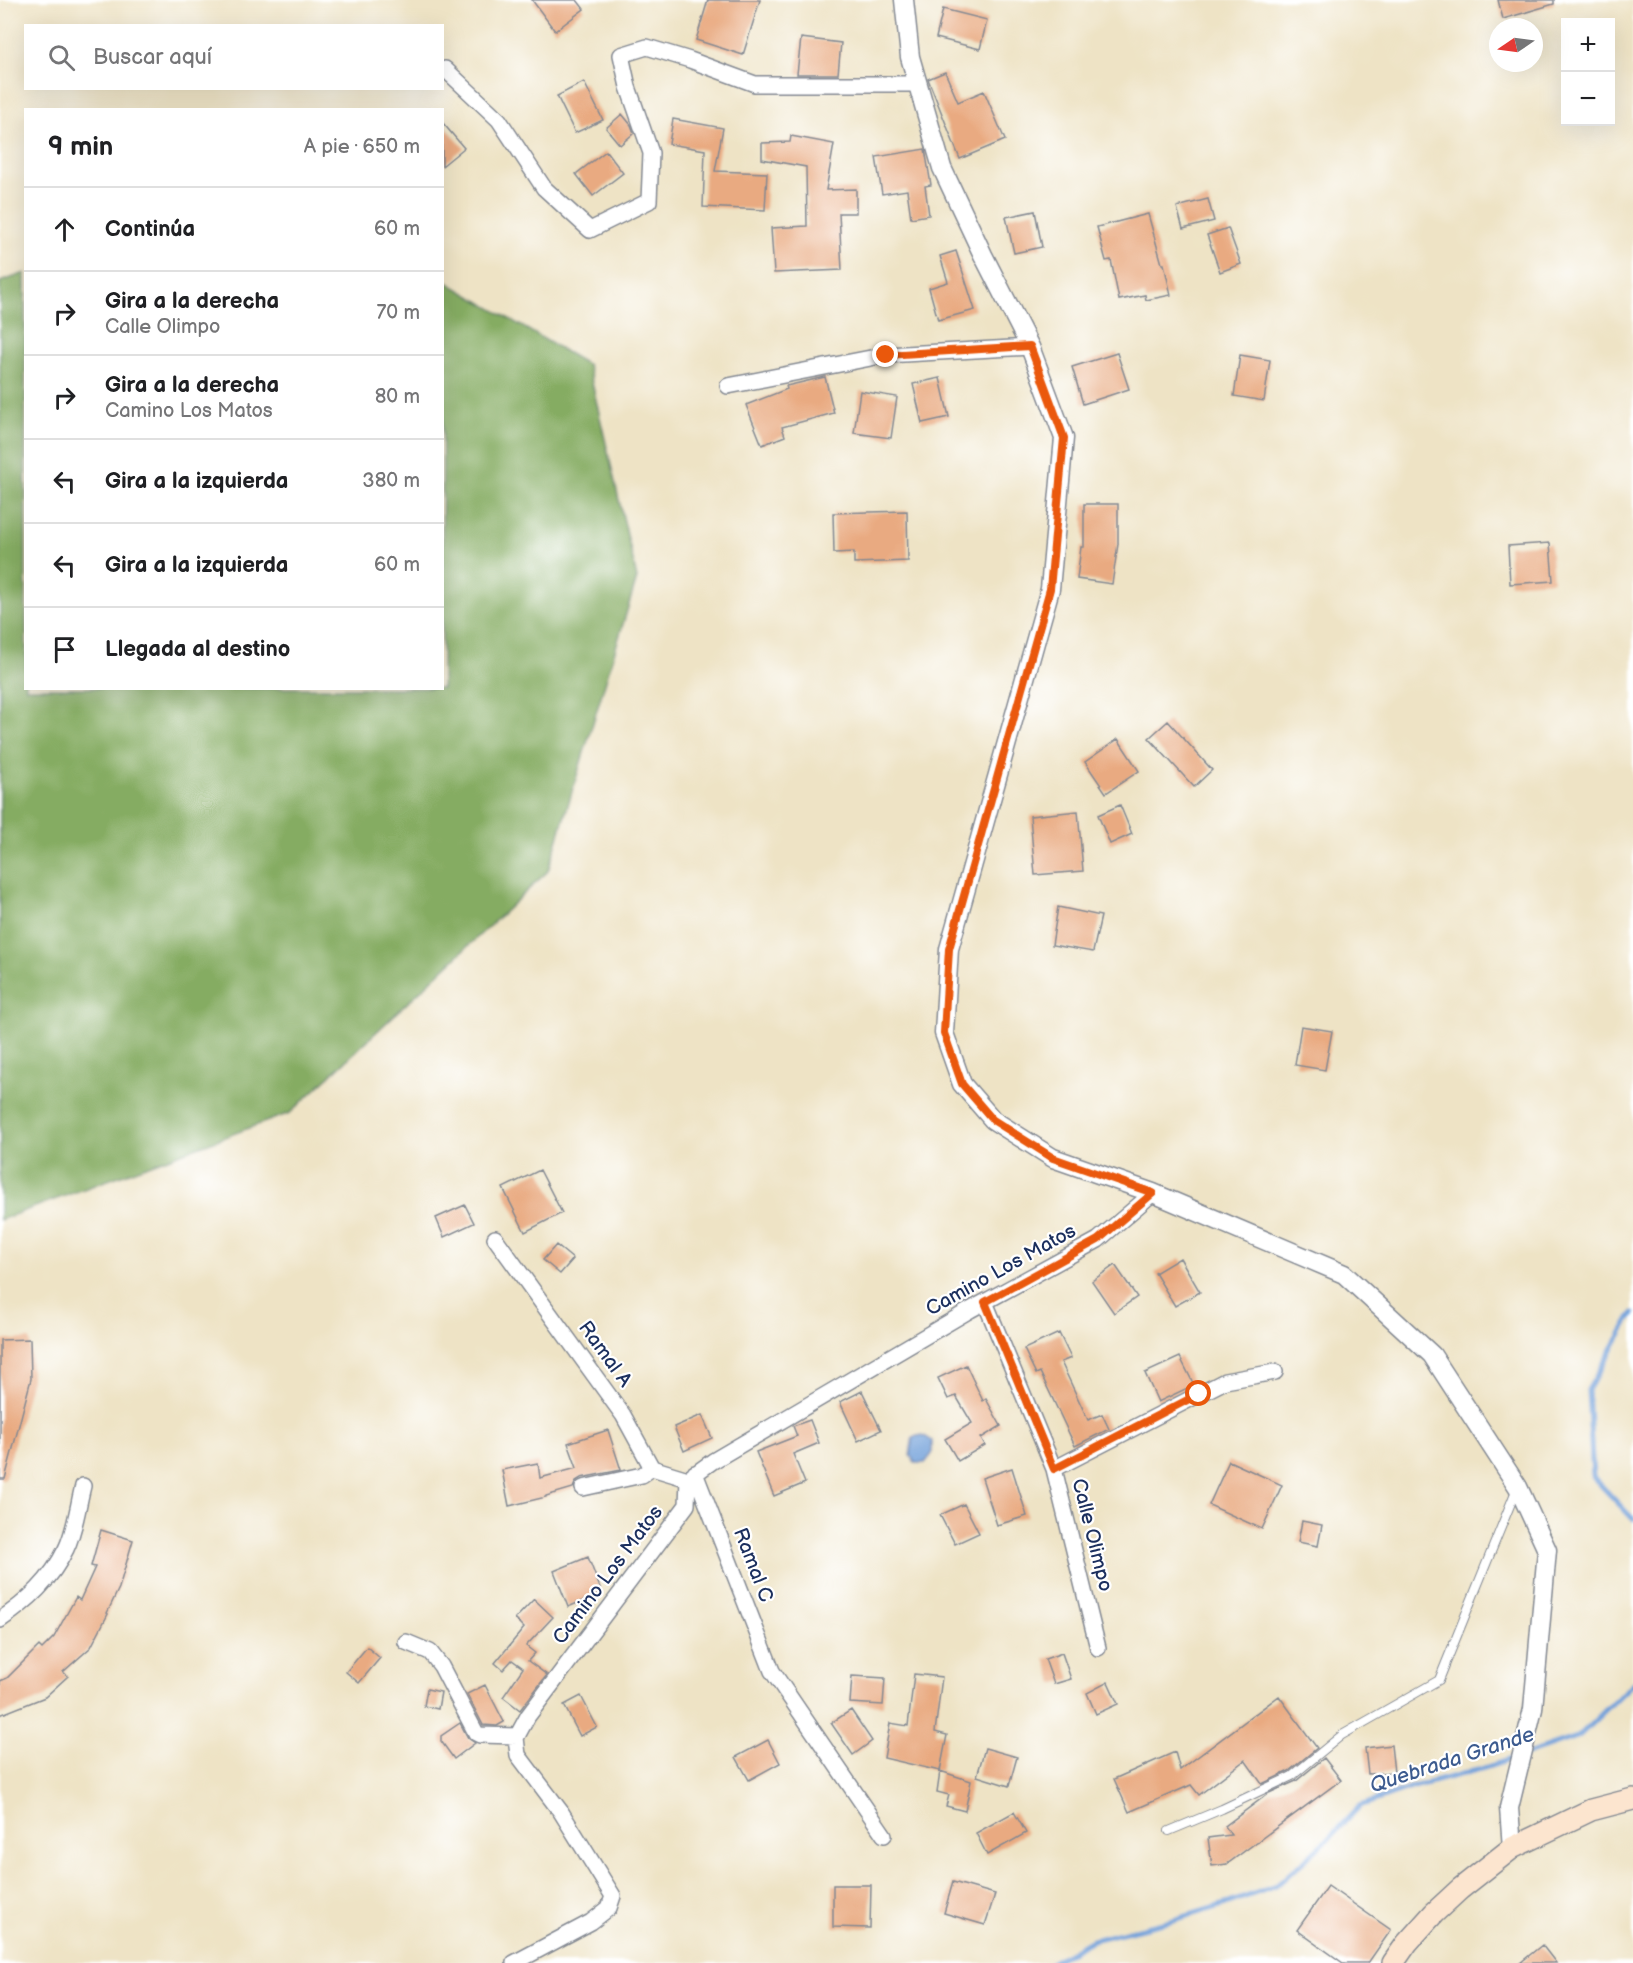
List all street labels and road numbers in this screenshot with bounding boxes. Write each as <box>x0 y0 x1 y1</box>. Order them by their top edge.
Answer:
street label: Camino Los Matos <box>922 1219 1080 1321</box>
street label: Ramal A <box>573 1316 637 1392</box>
street label: Calle Olimpo <box>1066 1476 1118 1594</box>
street label: Camino Los Matos <box>548 1501 668 1649</box>
street label: Ramal C <box>728 1525 778 1605</box>

